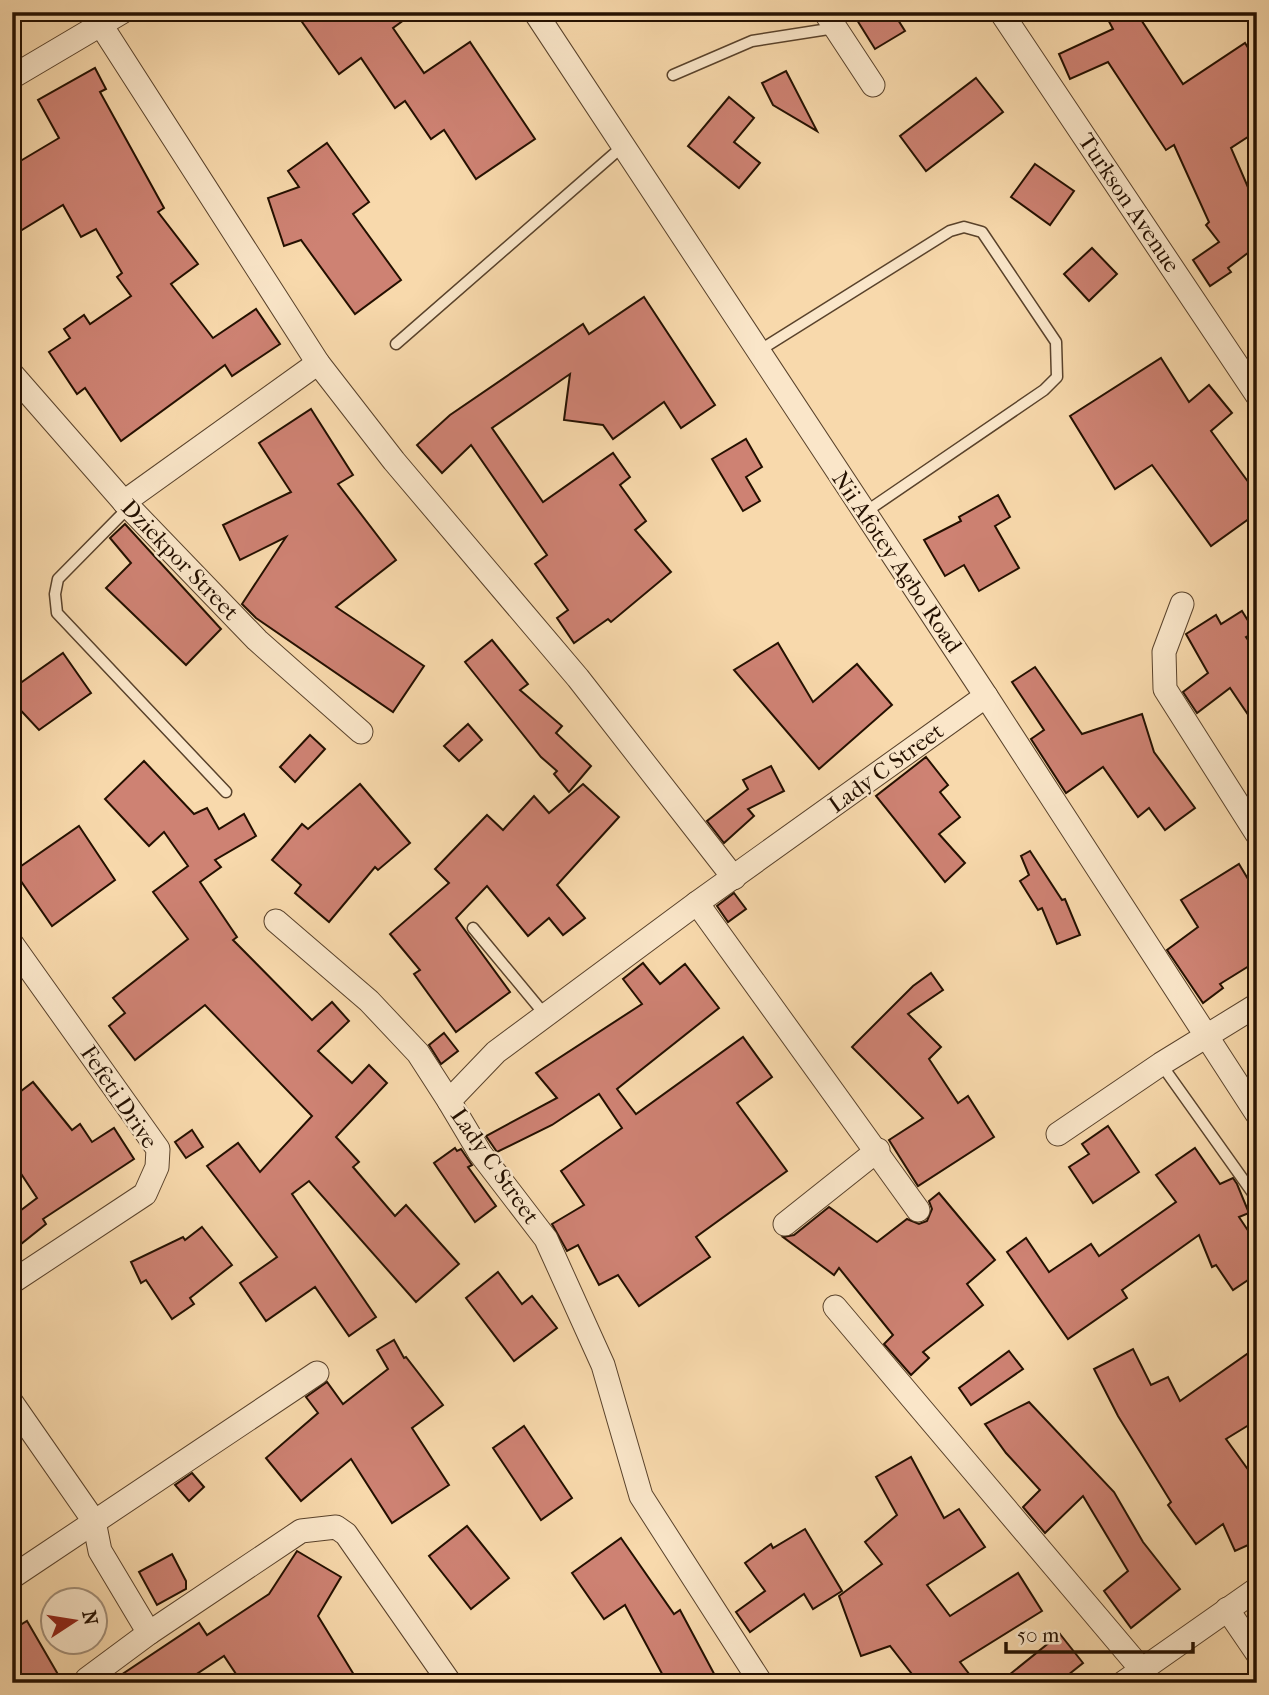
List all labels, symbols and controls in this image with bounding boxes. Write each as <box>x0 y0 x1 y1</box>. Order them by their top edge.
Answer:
street label: Turkson Avenue <box>1073 128 1185 278</box>
street label: Nii Afotey Agbo Road <box>826 466 968 658</box>
street label: Dziekpor Street <box>116 494 244 626</box>
street label: Lady C Street <box>823 717 949 819</box>
street label: Fefeti Drive <box>75 1040 163 1154</box>
street label: Lady C Street <box>445 1103 545 1229</box>
north arrow <box>38 1586 108 1656</box>
text: N <box>77 1608 102 1628</box>
scale bar <box>1006 1611 1194 1655</box>
text: 50 m <box>1017 1623 1060 1647</box>

